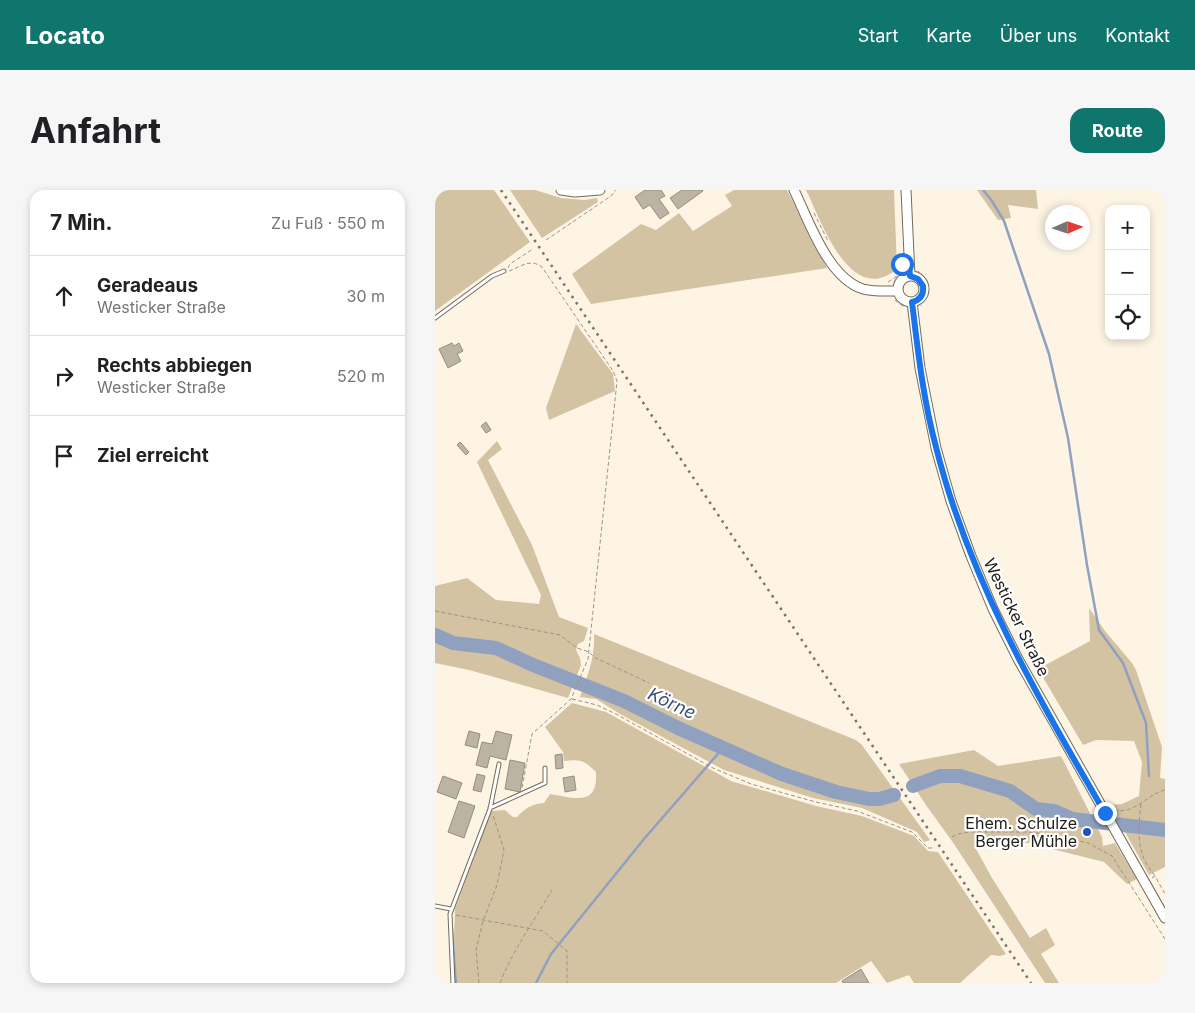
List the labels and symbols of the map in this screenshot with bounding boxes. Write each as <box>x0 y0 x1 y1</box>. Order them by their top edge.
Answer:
north arrow <box>1045 205 1090 250</box>
route start <box>891 253 914 276</box>
street label: Westicker Straße <box>980 555 1054 679</box>
water label: Körne <box>645 683 699 723</box>
route end <box>1094 802 1117 825</box>
place label: Ehem. Schulze Berger Mühle <box>965 813 1077 851</box>
marker: Ehem. Schulze Berger Mühle <box>1081 826 1093 838</box>

